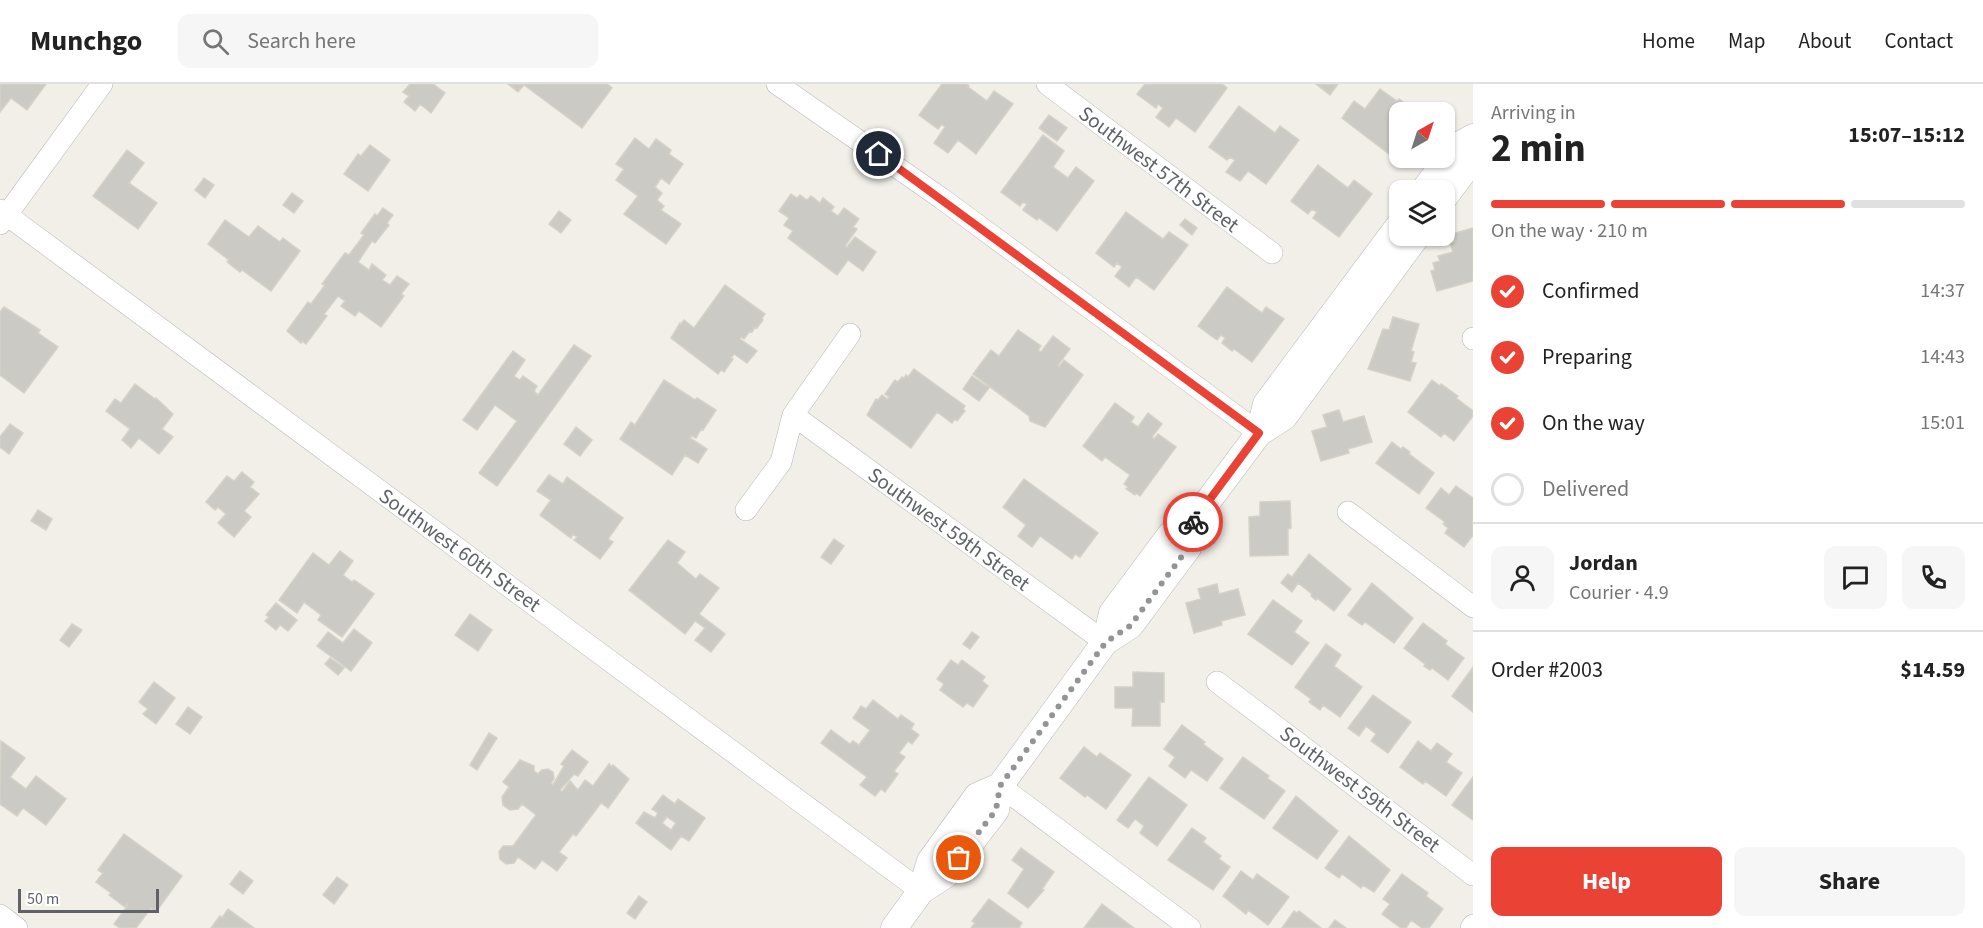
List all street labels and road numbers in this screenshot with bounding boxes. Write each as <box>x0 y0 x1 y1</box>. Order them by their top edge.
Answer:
street label: Southwest 57th Street <box>1073 99 1245 239</box>
street label: Southwest 59th Street <box>862 460 1036 598</box>
street label: Southwest 60th Street <box>373 481 547 619</box>
street label: Southwest 59th Street <box>1274 719 1446 859</box>

